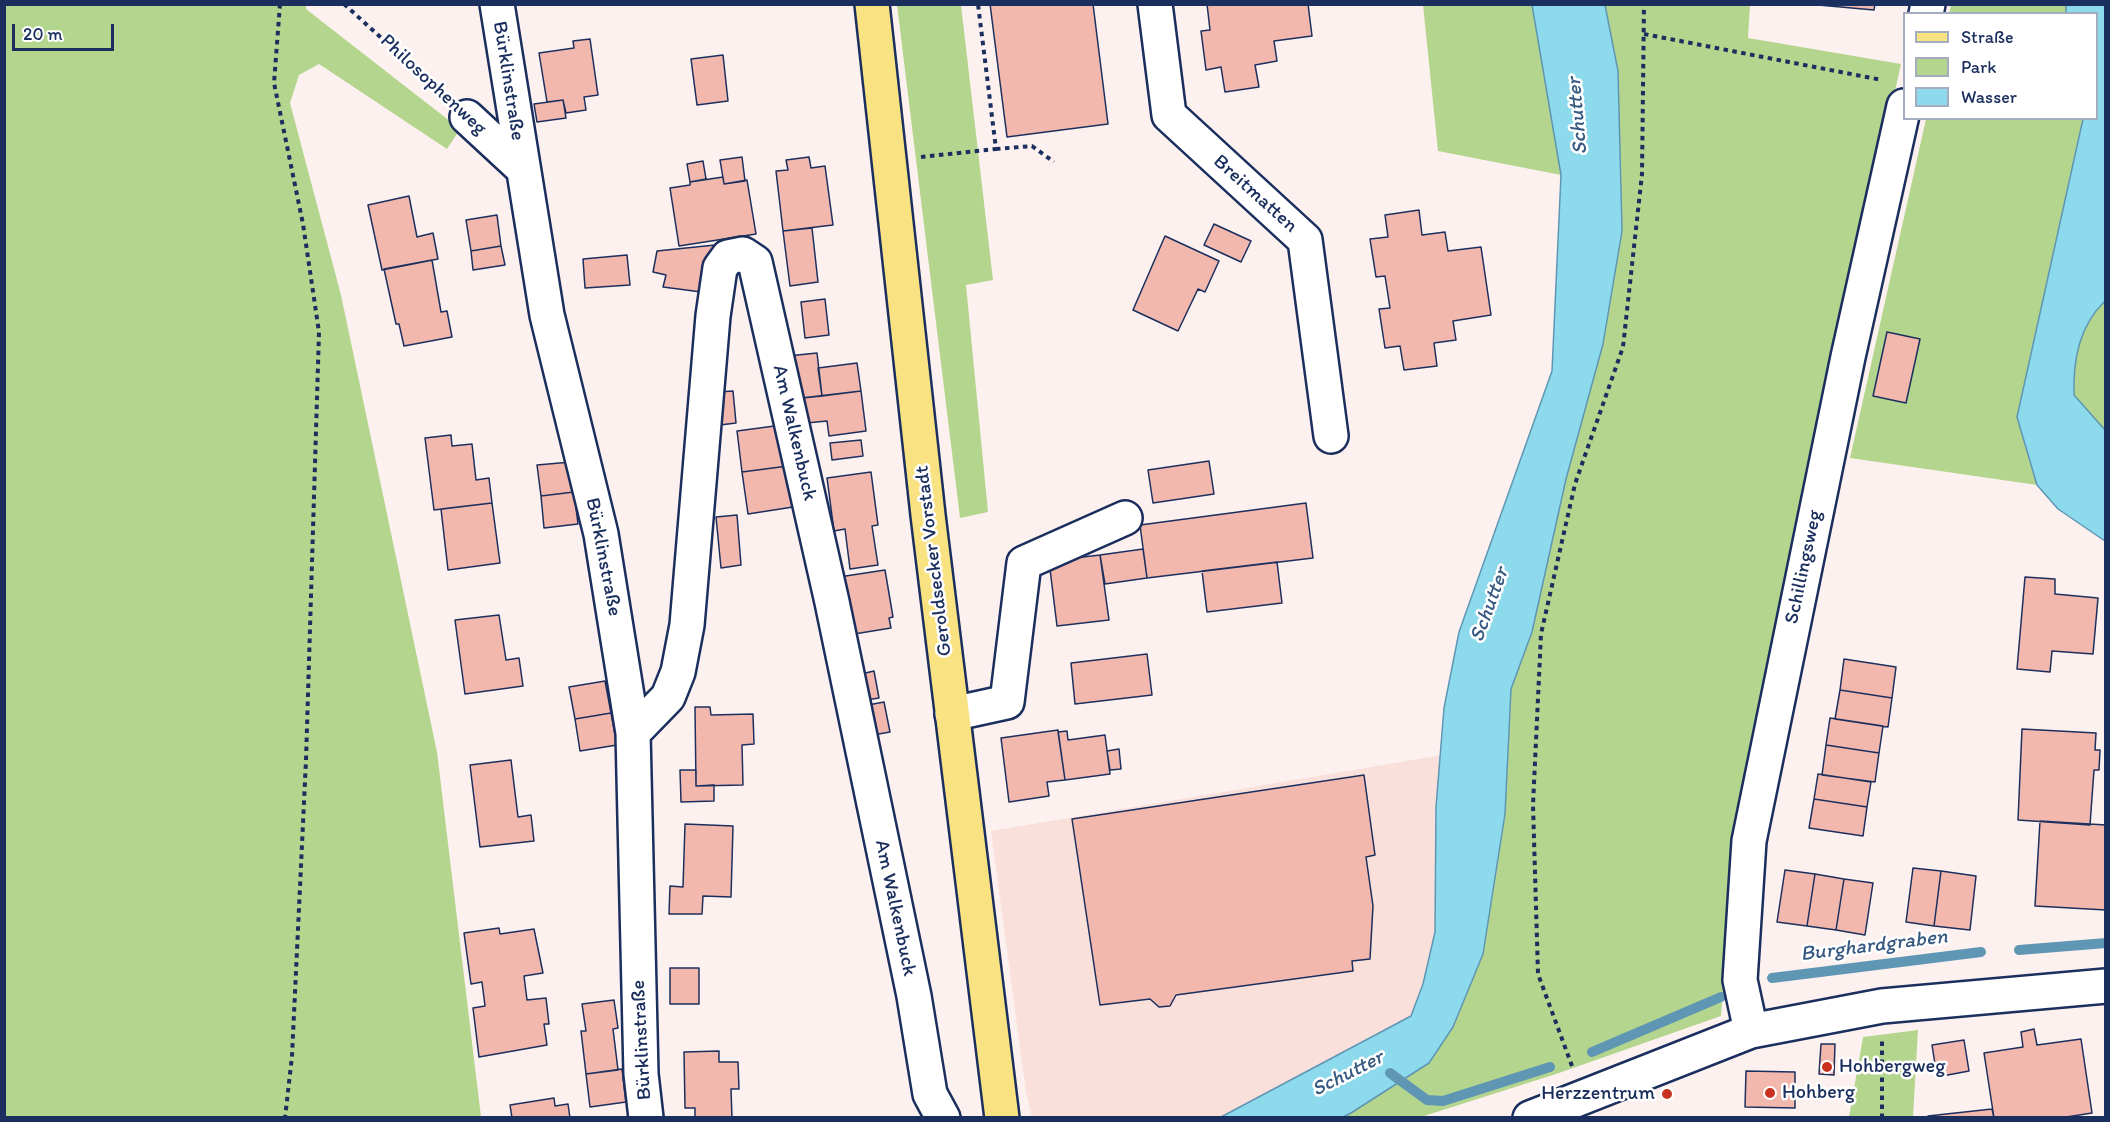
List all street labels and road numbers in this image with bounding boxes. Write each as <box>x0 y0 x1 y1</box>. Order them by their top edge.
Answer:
street label: Bürklinstraße <box>487 20 529 142</box>
street label: Philosophenweg <box>375 29 491 141</box>
street label: Breitmatten <box>1208 150 1302 238</box>
street label: Am Walkenbuck <box>767 363 821 503</box>
street label: Geroldsecker Vorstadt <box>910 464 958 658</box>
street label: Bürklinstraße <box>580 496 626 618</box>
street label: Schillingsweg <box>1780 508 1828 626</box>
street label: Am Walkenbuck <box>869 838 921 978</box>
street label: Bürklinstraße <box>627 979 657 1101</box>

